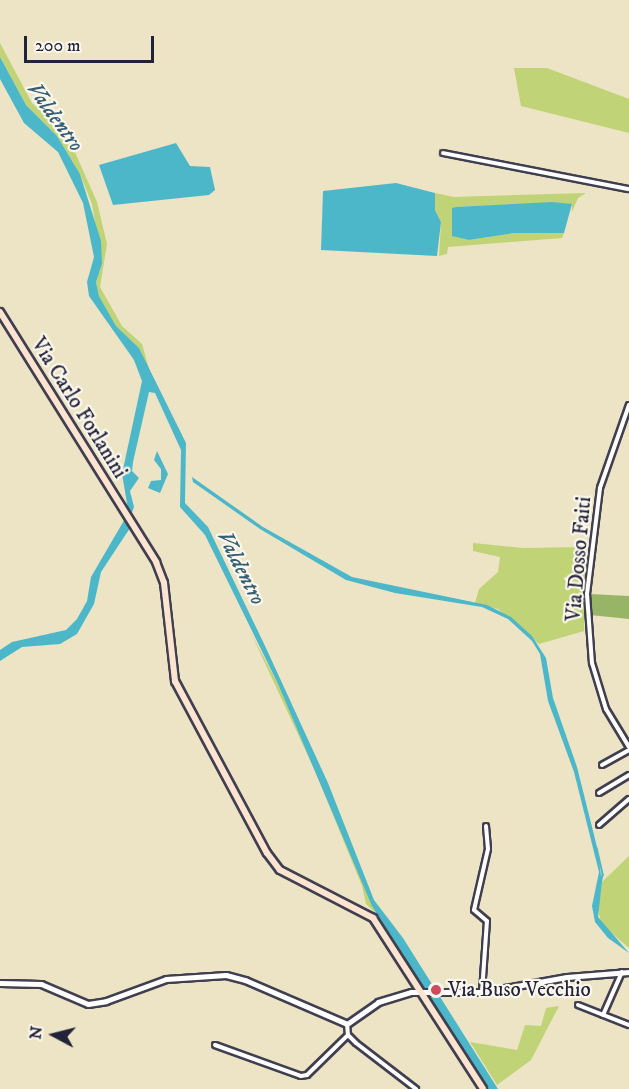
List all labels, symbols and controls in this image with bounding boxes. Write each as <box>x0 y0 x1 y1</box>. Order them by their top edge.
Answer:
scale bar <box>27 24 158 62</box>
text: 200 m <box>35 35 81 57</box>
water label: Valdentro <box>21 77 89 157</box>
street label: Via Carlo Forlanini <box>26 333 132 483</box>
street label: Via Dosso Faiti <box>561 496 597 622</box>
water label: Valdentro <box>211 526 271 610</box>
place label: Via Buso Vecchio <box>448 977 591 1003</box>
marker: Via Buso Vecchio <box>429 983 443 997</box>
north arrow <box>24 1005 84 1065</box>
text: N <box>25 1025 47 1041</box>

